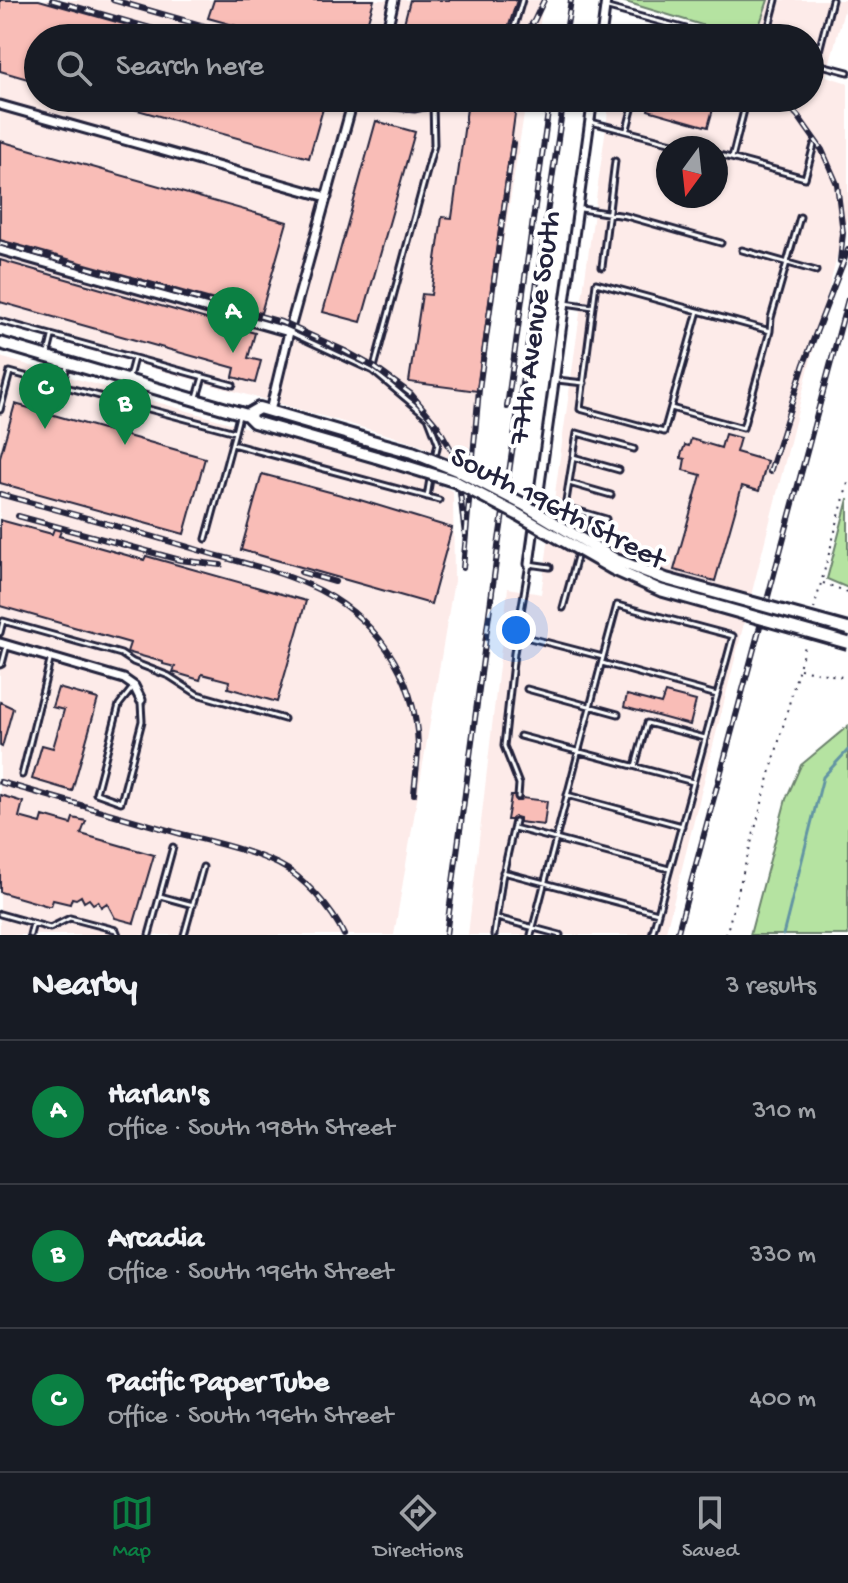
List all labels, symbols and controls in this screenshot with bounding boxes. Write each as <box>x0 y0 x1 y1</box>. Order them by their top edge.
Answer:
search box <box>24 24 824 112</box>
icon: search <box>52 46 96 90</box>
text: Search here <box>116 51 264 86</box>
north arrow <box>656 136 728 208</box>
street label: 77th Avenue South <box>503 209 571 448</box>
pin: A <box>207 287 259 353</box>
pin: C <box>19 363 71 429</box>
pin: B <box>99 379 151 445</box>
street label: South 196th Street <box>444 441 673 581</box>
your location <box>496 610 536 650</box>
text: Nearby <box>32 967 137 1007</box>
text: 3 results <box>726 972 816 1003</box>
text: Harlan's <box>108 1079 209 1114</box>
text: A <box>50 1097 66 1128</box>
text: 310 m <box>753 1097 816 1128</box>
text: Office · South 198th Street <box>108 1114 394 1145</box>
text: Arcadia <box>108 1223 204 1258</box>
text: B <box>51 1241 65 1272</box>
text: 330 m <box>750 1241 816 1272</box>
text: Office · South 196th Street <box>108 1258 393 1289</box>
text: Pacific Paper Tube <box>108 1367 329 1402</box>
text: C <box>51 1385 65 1416</box>
text: 400 m <box>750 1385 816 1416</box>
text: Office · South 196th Street <box>108 1402 393 1433</box>
tab: Map <box>110 1491 154 1565</box>
tab: Directions <box>373 1491 463 1565</box>
tab: Saved <box>682 1491 738 1565</box>

